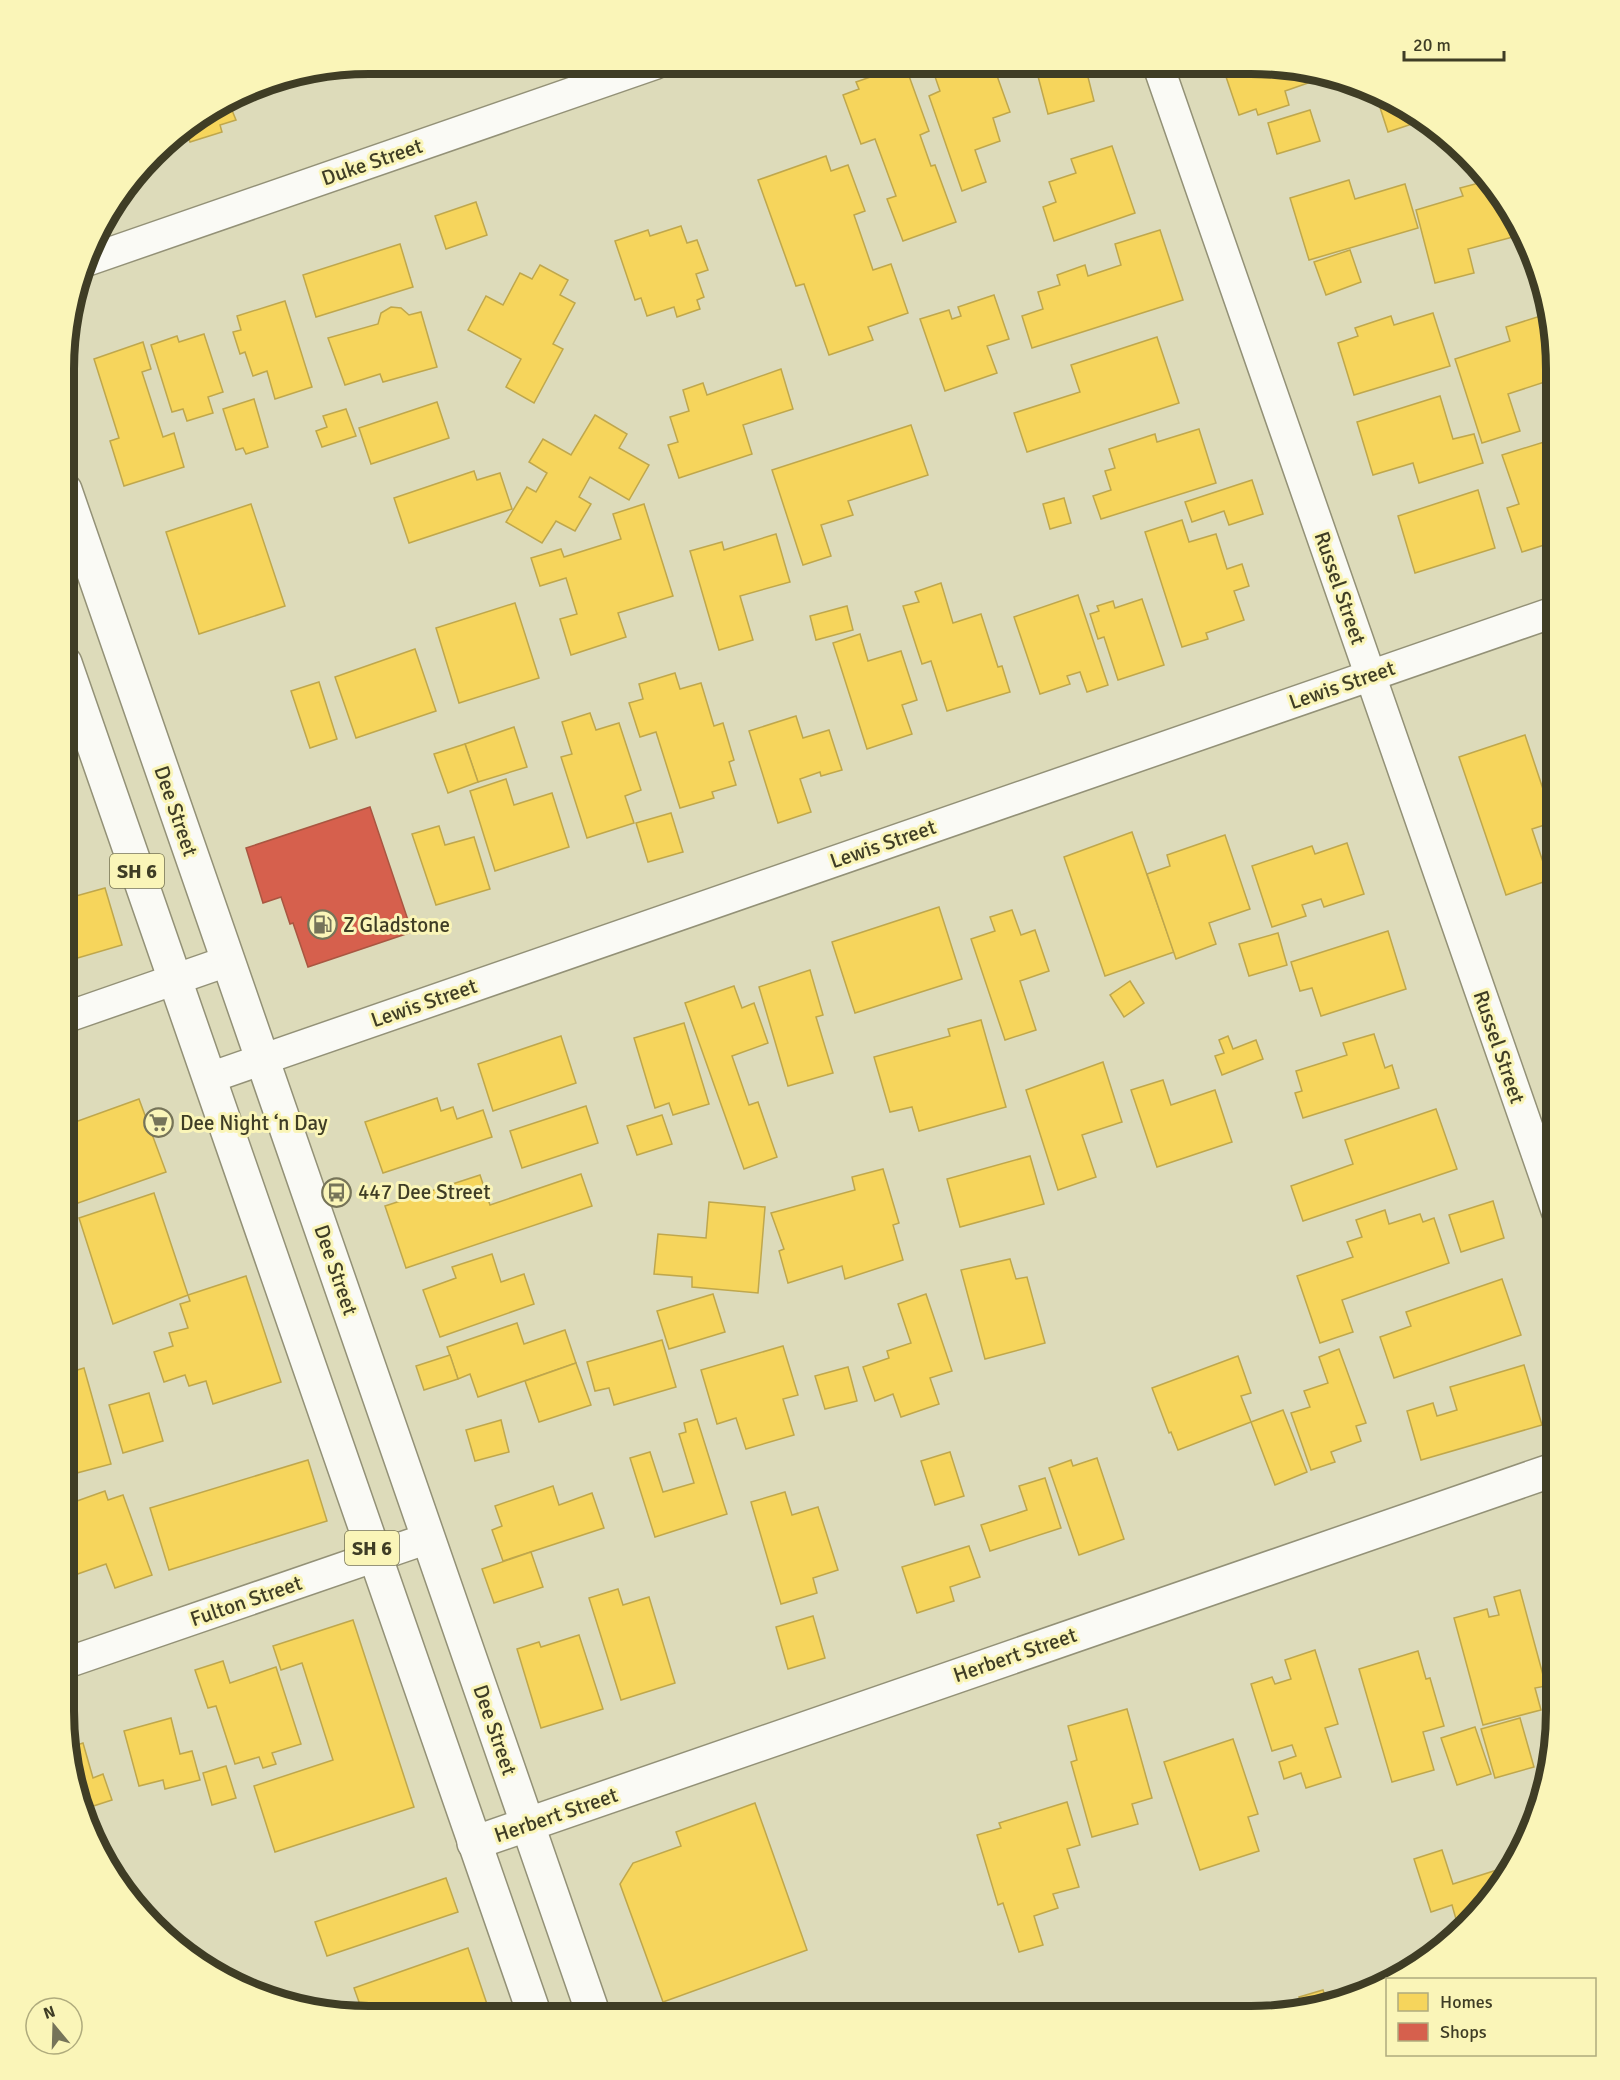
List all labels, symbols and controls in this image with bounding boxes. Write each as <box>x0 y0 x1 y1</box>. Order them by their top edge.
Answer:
scale bar <box>1404 24 1504 62</box>
text: 20 m <box>1413 34 1451 56</box>
street label: Duke Street <box>318 133 426 191</box>
street label: Russel Street <box>1308 528 1372 648</box>
street label: Lewis Street <box>1286 655 1398 715</box>
street label: Dee Street <box>148 762 204 860</box>
street label: Lewis Street <box>827 814 939 874</box>
road number: SH 6 <box>110 854 164 888</box>
fuel station icon: Z Gladstone <box>306 909 338 941</box>
place label: Z Gladstone <box>343 912 450 938</box>
street label: Lewis Street <box>368 973 480 1033</box>
street label: Russel Street <box>1467 987 1531 1107</box>
supermarket icon: Dee Night ‘n Day <box>143 1107 175 1139</box>
place label: Dee Night ‘n Day <box>180 1110 328 1136</box>
bus stop icon: 447 Dee Street <box>321 1176 353 1208</box>
place label: 447 Dee Street <box>358 1179 491 1205</box>
street label: Dee Street <box>308 1221 364 1319</box>
road number: SH 6 <box>345 1531 399 1565</box>
street label: Fulton Street <box>187 1570 305 1632</box>
street label: Herbert Street <box>950 1622 1080 1688</box>
street label: Dee Street <box>467 1681 523 1779</box>
street label: Herbert Street <box>491 1782 621 1848</box>
legend <box>1386 1978 1596 2056</box>
text: Homes <box>1440 1991 1493 2013</box>
north arrow <box>24 1996 84 2056</box>
text: N <box>41 2001 58 2024</box>
text: Shops <box>1440 2021 1487 2043</box>

